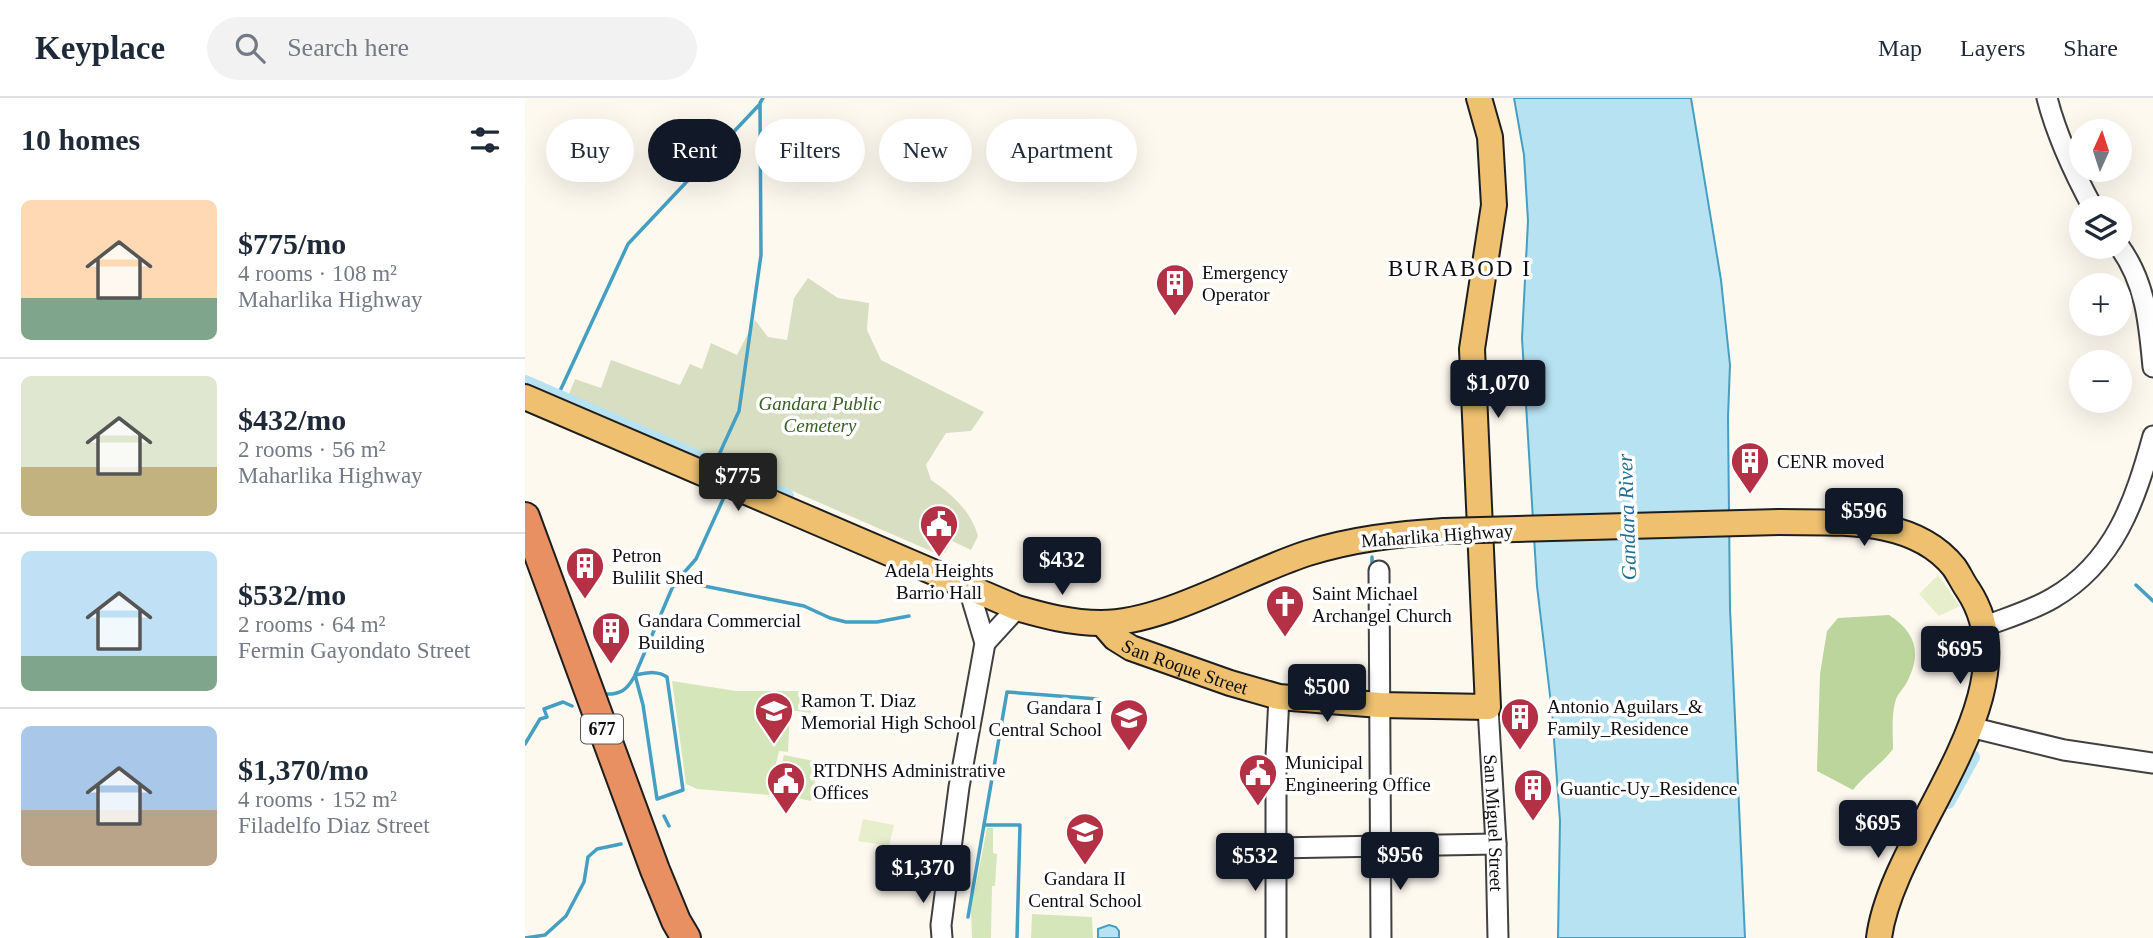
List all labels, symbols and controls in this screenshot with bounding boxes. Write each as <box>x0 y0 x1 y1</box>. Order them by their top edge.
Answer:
search box <box>207 17 697 80</box>
icon: search <box>231 29 269 67</box>
text: Keyplace <box>35 30 165 66</box>
text: Search here <box>287 33 409 62</box>
text: Map <box>1878 35 1922 61</box>
text: Layers <box>1960 35 2025 61</box>
text: Share <box>2063 35 2118 61</box>
chip: Buy <box>546 119 634 182</box>
chip: Rent <box>648 119 741 182</box>
chip: Filters <box>755 119 865 182</box>
chip: New <box>879 119 972 182</box>
chip: Apartment <box>986 119 1137 182</box>
north arrow <box>2069 119 2131 182</box>
map controls <box>2069 119 2132 413</box>
icon: filters <box>466 121 504 159</box>
text: 10 homes <box>21 123 140 156</box>
button: layers <box>2069 196 2132 259</box>
text: $775/mo <box>238 227 346 260</box>
icon: home <box>77 228 161 312</box>
district label: BURABOD I <box>1388 256 1532 281</box>
text: 4 rooms · 108 m² <box>238 261 397 286</box>
building icon: Emergency Operator <box>1154 262 1196 317</box>
place label: Emergency Operator <box>1202 262 1289 305</box>
button: + <box>2069 273 2132 336</box>
text: Maharlika Highway <box>238 287 423 312</box>
button: − <box>2069 350 2132 413</box>
pin: $1,070 <box>1441 360 1555 420</box>
text: $1,070 <box>1466 370 1530 395</box>
park label: Gandara Public Cemetery <box>759 393 882 436</box>
text: $432/mo <box>238 403 346 436</box>
icon: home <box>77 404 161 488</box>
text: 2 rooms · 56 m² <box>238 437 385 462</box>
building icon: CENR moved <box>1729 440 1771 495</box>
place label: CENR moved <box>1777 451 1885 472</box>
water label: Gandara River <box>1613 453 1641 581</box>
pin: $775 <box>697 454 779 513</box>
text: Maharlika Highway <box>238 463 423 488</box>
text: $775 <box>715 463 761 488</box>
pin: $596 <box>1823 489 1905 548</box>
text: $596 <box>1841 498 1887 523</box>
public building icon: Adela Heights Barrio Hall <box>918 503 960 558</box>
street label: Maharlika Highway <box>1360 520 1514 551</box>
pin: $432 <box>1021 538 1103 597</box>
building icon: Petron Bulilit Shed <box>564 545 606 600</box>
place label: Petron Bulilit Shed <box>612 545 704 588</box>
text: $432 <box>1039 547 1085 572</box>
place label: Adela Heights Barrio Hall <box>884 560 994 603</box>
text: $532/mo <box>238 578 346 611</box>
icon: home <box>77 579 161 663</box>
church icon: Saint Michael Archangel Church <box>1264 583 1306 638</box>
place label: Saint Michael Archangel Church <box>1312 583 1452 626</box>
building icon: Gandara Commercial Building <box>590 610 632 665</box>
place label: Gandara Commercial Building <box>638 610 801 653</box>
text: 2 rooms · 64 m² <box>238 612 385 637</box>
pin: $695 <box>1919 626 2001 686</box>
street label: San Roque Street <box>1118 635 1251 699</box>
text: $695 <box>1937 636 1983 661</box>
text: Fermin Gayondato Street <box>238 638 471 663</box>
pin: $500 <box>1286 664 1368 724</box>
text: $500 <box>1304 674 1350 699</box>
school or university icon: Ramon T. Diaz Memorial High School <box>753 690 795 745</box>
place label: Ramon T. Diaz Memorial High School <box>801 690 976 733</box>
building icon: Antonio Aguilars_& Family_Residence <box>1499 696 1541 751</box>
place label: Antonio Aguilars_& Family_Residence <box>1547 696 1703 739</box>
place label: Gandara I Central School <box>989 697 1102 740</box>
school or university icon: Gandara I Central School <box>1108 697 1150 752</box>
road number: 677 <box>581 714 623 744</box>
public building icon: Municipal Engineering Office <box>1237 752 1279 807</box>
place label: Municipal Engineering Office <box>1285 752 1431 795</box>
text: $1,370/mo <box>238 753 369 786</box>
icon: home <box>77 754 161 838</box>
street label: San Miguel Street <box>1480 754 1507 892</box>
public building icon: RTDNHS Administrative Offices <box>765 760 807 815</box>
place label: RTDNHS Administrative Offices <box>813 760 1006 803</box>
building icon: Guantic-Uy_Residence <box>1512 767 1554 822</box>
place label: Guantic-Uy_Residence <box>1560 778 1737 799</box>
text: 4 rooms · 152 m² <box>238 787 397 812</box>
pin: $695 <box>1837 800 1919 860</box>
text: $695 <box>1855 810 1901 835</box>
school or university icon: Gandara II Central School <box>1064 811 1106 866</box>
text: Filadelfo Diaz Street <box>238 813 430 838</box>
pin: $956 <box>1359 832 1441 892</box>
pin: $532 <box>1214 834 1296 893</box>
text: $956 <box>1377 842 1423 867</box>
text: $532 <box>1232 843 1278 868</box>
pin: $1,370 <box>866 846 980 905</box>
text: $1,370 <box>891 855 955 880</box>
place label: Gandara II Central School <box>1028 868 1142 911</box>

